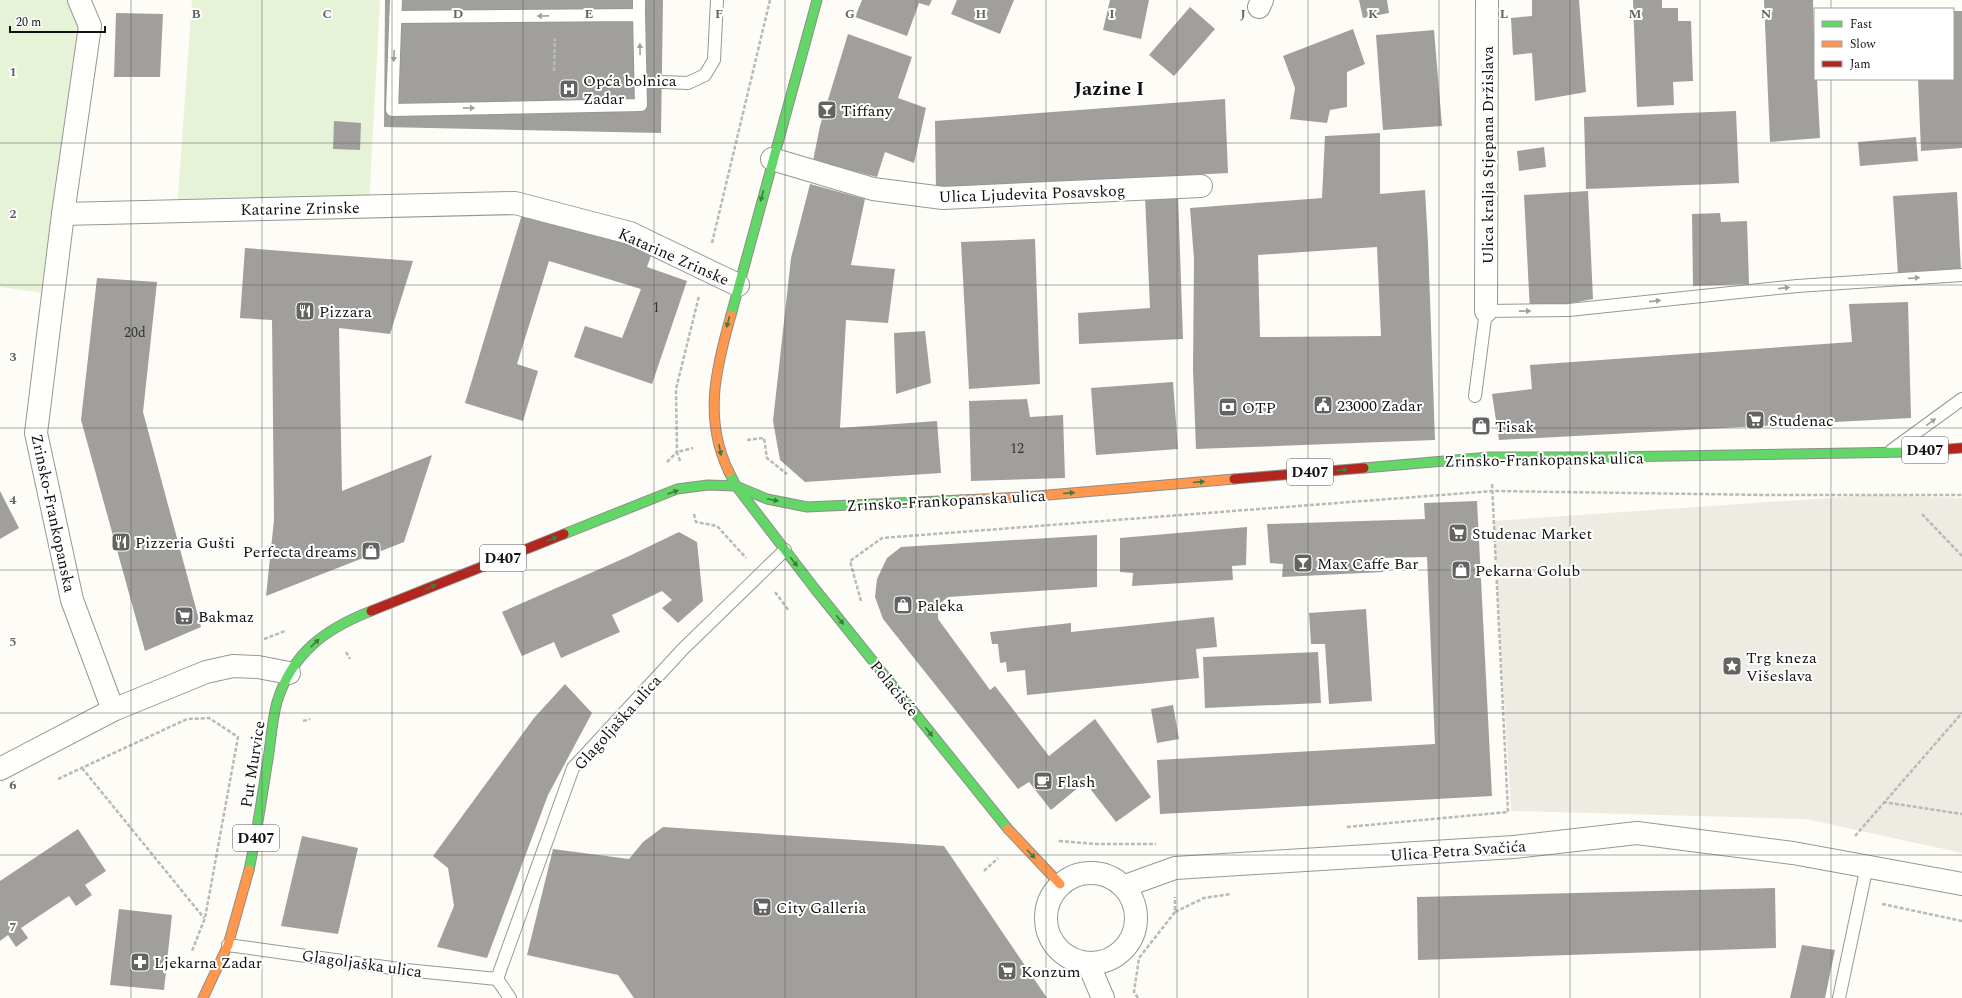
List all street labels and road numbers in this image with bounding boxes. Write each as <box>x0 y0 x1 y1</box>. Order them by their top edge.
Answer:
street label: Ulica kralja Stjepana Držislava <box>1476 46 1500 264</box>
street label: Ulica Ljudevita Posavskog <box>938 179 1126 209</box>
street label: Katarine Zrinske <box>240 196 360 222</box>
street label: Katarine Zrinske <box>614 222 733 292</box>
street label: Zrinsko-Frankopanska <box>25 432 82 595</box>
road number: D407 <box>1902 437 1948 463</box>
street label: Zrinsko-Frankopanska ulica <box>1444 446 1644 474</box>
road number: D407 <box>1287 459 1333 485</box>
street label: Zrinsko-Frankopanska ulica <box>846 484 1046 518</box>
road number: D407 <box>480 545 526 571</box>
street label: Polačišće <box>864 655 924 722</box>
street label: Glagoljaška ulica <box>568 670 667 776</box>
street label: Put Murvice <box>234 719 272 809</box>
road number: D407 <box>233 825 279 851</box>
street label: Ulica Petra Svačića <box>1389 834 1527 868</box>
street label: Glagoljaška ulica <box>300 944 424 984</box>

